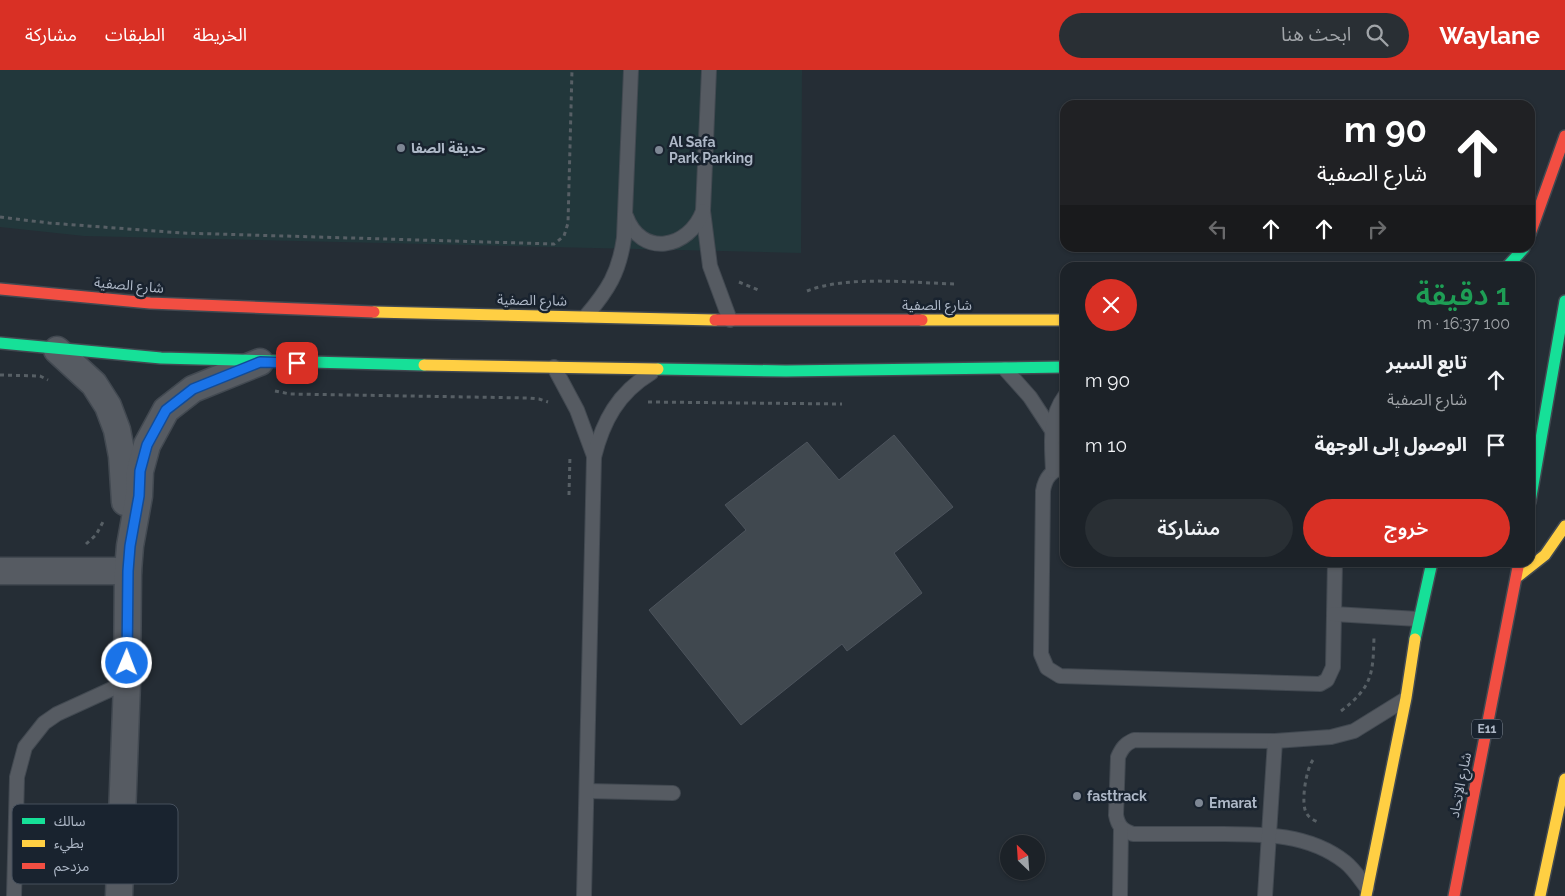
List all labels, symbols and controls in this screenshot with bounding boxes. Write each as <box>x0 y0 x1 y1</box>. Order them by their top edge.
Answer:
search box <box>1059 13 1409 58</box>
icon: search <box>1363 21 1391 49</box>
text: Waylane <box>1439 21 1540 50</box>
text: ابحث هنا <box>1281 23 1351 45</box>
text: مشاركة <box>25 24 77 45</box>
text: الطبقات <box>105 24 165 45</box>
text: الخريطة <box>193 24 247 45</box>
text: 90 m <box>1344 109 1427 150</box>
icon: ahead <box>1445 120 1510 185</box>
place label: Al Safa Park Parking <box>669 134 753 166</box>
place label: حديقة الصفا <box>411 140 485 156</box>
marker: حديقة الصفا <box>395 142 407 154</box>
marker: Al Safa Park Parking <box>653 144 665 156</box>
text: شارع الصفية <box>1317 160 1427 186</box>
icon: left <box>1204 215 1232 243</box>
icon: ahead <box>1257 215 1285 243</box>
icon: ahead <box>1310 215 1338 243</box>
icon: right <box>1363 215 1391 243</box>
street label: شارع الصفية <box>93 274 165 299</box>
text: 1 دقيقة <box>1416 277 1510 312</box>
button: close <box>1085 279 1137 331</box>
street label: شارع الصفية <box>497 291 567 312</box>
street label: شارع الصفية <box>902 297 972 316</box>
text: 100 m · 16:37 <box>1417 314 1510 333</box>
pin <box>276 342 318 384</box>
icon: arrive <box>283 349 311 377</box>
text: تابع السير <box>1386 351 1467 373</box>
icon: ahead <box>1482 366 1510 394</box>
text: 90 m <box>1085 369 1130 391</box>
text: شارع الصفية <box>1387 390 1467 409</box>
icon: arrive <box>1482 431 1510 459</box>
text: الوصول إلى الوجهة <box>1314 433 1467 455</box>
text: 10 m <box>1085 434 1127 456</box>
button: مشاركة <box>1085 499 1293 557</box>
button: خروج <box>1303 499 1510 557</box>
position arrow <box>100 636 152 688</box>
road number: E11 <box>1472 720 1502 739</box>
street label: شارع الإتحاد <box>1446 751 1477 820</box>
place label: fasttrack <box>1087 788 1147 804</box>
marker: fasttrack <box>1071 790 1083 802</box>
place label: Emarat <box>1209 795 1258 811</box>
marker: Emarat <box>1193 797 1205 809</box>
legend <box>12 804 178 884</box>
text: سالك <box>54 813 86 829</box>
text: بطيء <box>54 835 84 854</box>
north arrow <box>1000 835 1045 880</box>
map controls <box>1000 835 1045 880</box>
text: مزدحم <box>54 858 89 877</box>

